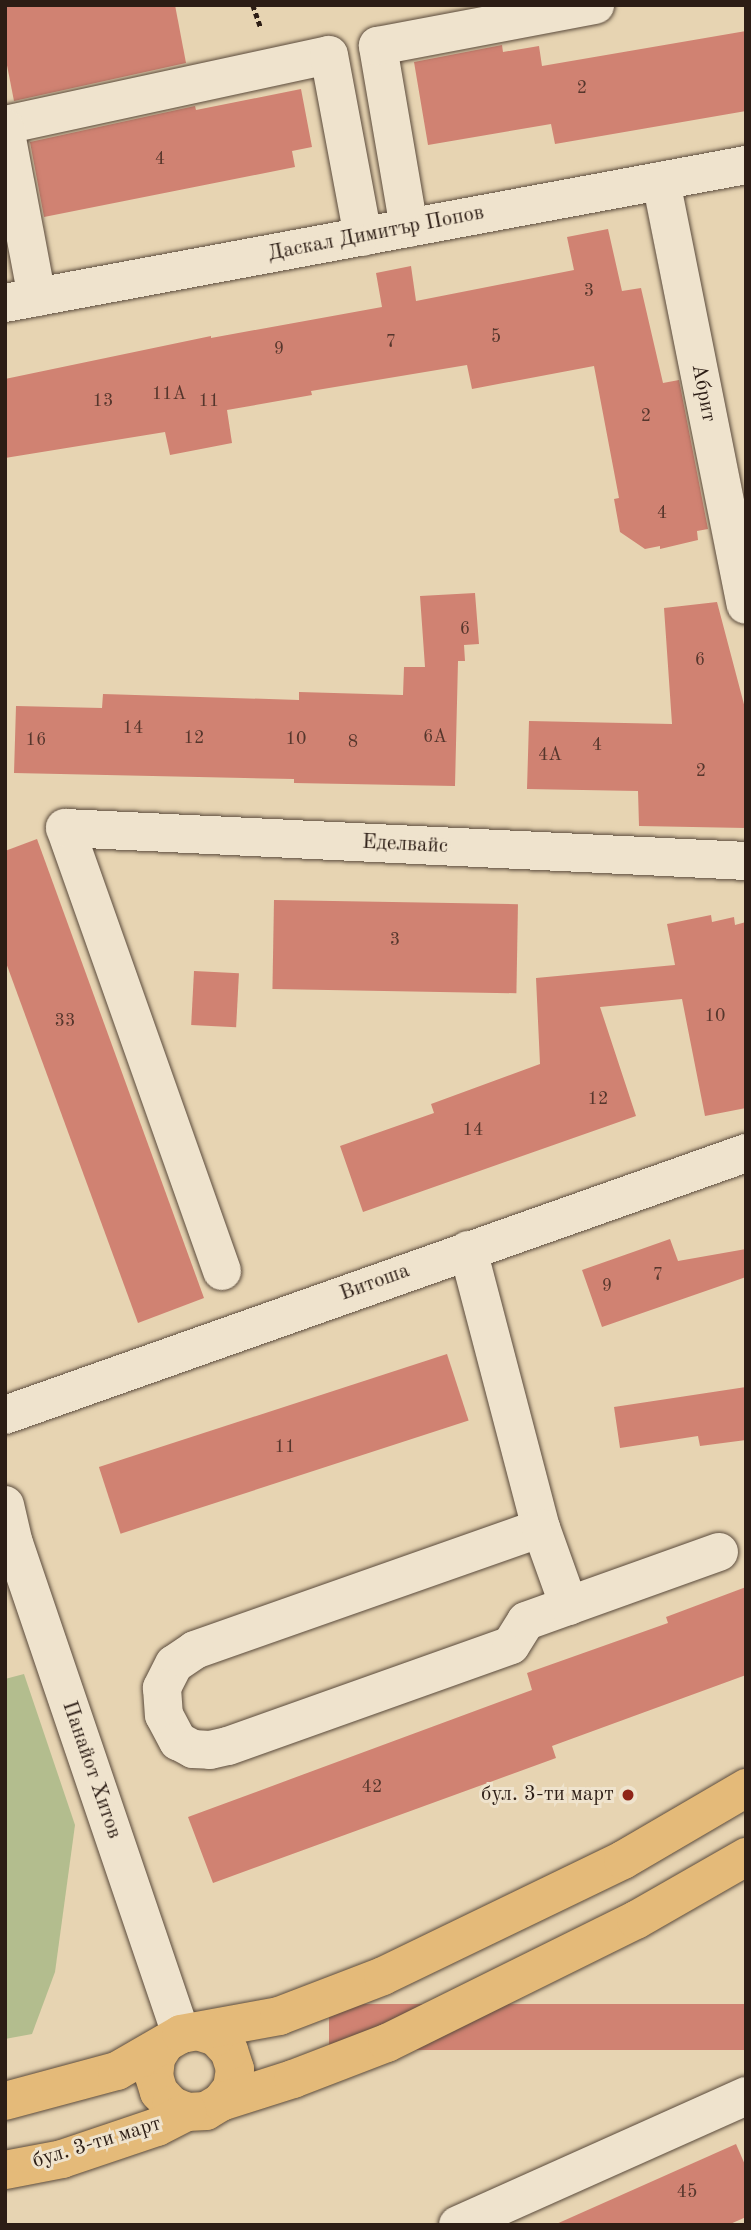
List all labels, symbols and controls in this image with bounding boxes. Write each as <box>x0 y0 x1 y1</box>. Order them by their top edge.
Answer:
house number: 2 <box>577 77 587 99</box>
house number: 4 <box>155 148 165 170</box>
street label: Даскал Димитър Попов <box>266 201 486 267</box>
house number: 3 <box>584 280 594 302</box>
house number: 5 <box>491 326 501 348</box>
house number: 7 <box>386 331 396 353</box>
house number: 9 <box>274 338 284 360</box>
street label: Абрит <box>685 362 721 424</box>
house number: 11A <box>152 383 186 405</box>
house number: 13 <box>93 390 113 412</box>
house number: 11 <box>199 390 219 412</box>
house number: 2 <box>641 405 651 427</box>
house number: 4 <box>657 502 667 524</box>
house number: 6 <box>460 618 470 640</box>
house number: 6 <box>695 649 705 671</box>
house number: 14 <box>123 717 143 739</box>
house number: 6A <box>423 726 447 748</box>
house number: 12 <box>184 727 204 749</box>
house number: 10 <box>286 728 306 750</box>
house number: 16 <box>26 729 46 751</box>
house number: 8 <box>348 731 358 753</box>
house number: 4 <box>592 734 602 756</box>
house number: 4A <box>538 744 562 766</box>
house number: 2 <box>696 760 706 782</box>
street label: Еделвайс <box>361 830 449 860</box>
house number: 3 <box>390 929 400 951</box>
house number: 10 <box>705 1005 725 1027</box>
house number: 33 <box>55 1010 75 1032</box>
house number: 12 <box>588 1088 608 1110</box>
house number: 14 <box>463 1119 483 1141</box>
street label: Витоша <box>337 1259 413 1307</box>
house number: 7 <box>653 1264 663 1286</box>
house number: 9 <box>602 1275 612 1297</box>
house number: 11 <box>275 1436 295 1458</box>
street label: Панайот Хитов <box>56 1698 126 1842</box>
house number: 42 <box>362 1776 382 1798</box>
place label: бул. 3-ти март <box>481 1782 614 1808</box>
marker: бул. 3-ти март <box>620 1787 636 1803</box>
street label: бул. 3-ти март <box>30 2112 164 2174</box>
house number: 45 <box>677 2181 697 2203</box>

